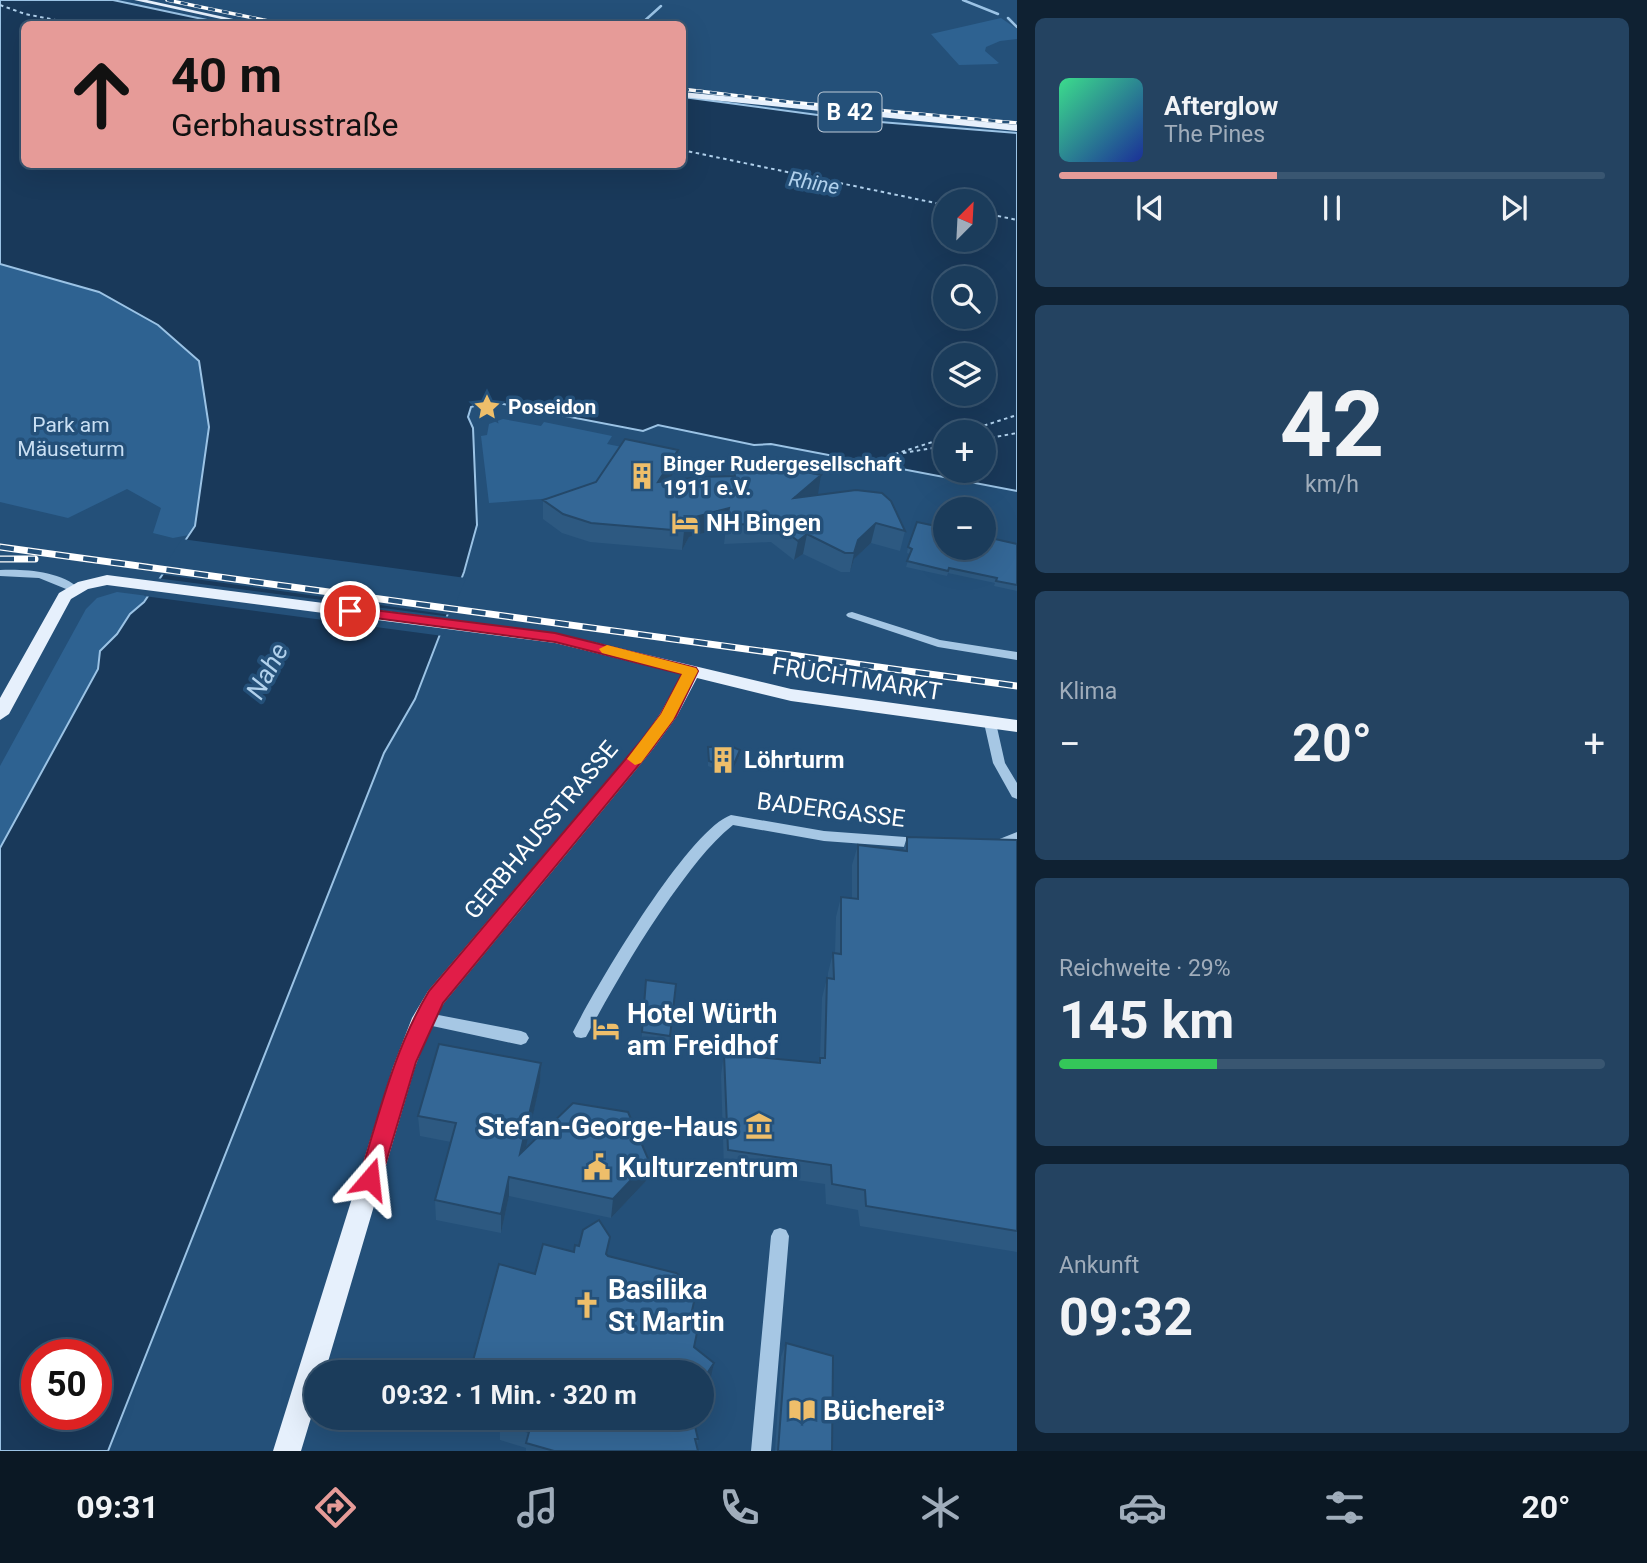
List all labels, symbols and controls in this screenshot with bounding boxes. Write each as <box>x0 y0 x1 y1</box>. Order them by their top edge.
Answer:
text: 40 m <box>171 47 282 104</box>
icon: ahead <box>56 49 147 140</box>
text: Afterglow <box>1164 91 1278 121</box>
road number: B 42 <box>818 92 882 132</box>
text: Gerbhausstraße <box>171 106 398 144</box>
text: The Pines <box>1164 121 1265 148</box>
water label: Rhine <box>787 167 841 199</box>
north arrow <box>933 189 996 252</box>
map controls <box>933 189 996 560</box>
icon: previous <box>1131 189 1169 227</box>
icon: pause <box>1313 189 1351 227</box>
icon: next <box>1495 189 1533 227</box>
button: search <box>933 266 996 329</box>
button: layers <box>933 343 996 406</box>
text: 42 <box>1280 372 1384 478</box>
place icon: Poseidon <box>472 392 502 422</box>
place label: Poseidon <box>508 395 596 419</box>
park label: Park am Mäuseturm <box>17 413 125 461</box>
button: + <box>933 420 996 483</box>
place label: Binger Rudergesellschaft 1911 e.V. <box>663 452 902 500</box>
building icon: Binger Rudergesellschaft 1911 e.V. <box>627 461 657 491</box>
text: km/h <box>1305 471 1359 498</box>
button: − <box>933 497 996 560</box>
hotel icon: NH Bingen <box>670 508 700 538</box>
place label: NH Bingen <box>706 509 821 537</box>
pin <box>320 581 380 641</box>
icon: arrive <box>331 592 369 630</box>
water label: Nahe <box>240 638 294 704</box>
street label: FRUCHTMARKT <box>770 652 944 706</box>
text: Klima <box>1059 678 1117 705</box>
text: 20° <box>1292 713 1372 774</box>
text: − <box>1059 722 1081 766</box>
text: + <box>1583 722 1605 766</box>
street label: GERBHAUSSTRASSE <box>458 735 624 925</box>
building icon: Löhrturm <box>708 745 738 775</box>
place label: Löhrturm <box>744 746 845 774</box>
street label: BADERGASSE <box>755 787 907 833</box>
text: Reichweite · 29% <box>1059 955 1231 982</box>
text: 145 km <box>1059 990 1234 1051</box>
place label: Hotel Würth am Freidhof <box>627 997 779 1062</box>
hotel icon: Hotel Würth am Freidhof <box>591 1014 621 1044</box>
place label: Stefan-George-Haus <box>477 1110 738 1143</box>
museum icon: Stefan-George-Haus <box>744 1111 774 1141</box>
position arrow <box>333 1142 407 1216</box>
place label: Kulturzentrum <box>618 1151 799 1184</box>
public building icon: Kulturzentrum <box>582 1152 612 1182</box>
text: Ankunft <box>1059 1252 1139 1279</box>
place label: Basilika St Martin <box>608 1273 725 1338</box>
text: 09:32 <box>1059 1287 1193 1348</box>
church icon: Basilika St Martin <box>572 1290 602 1320</box>
speed limit sign: 50 <box>21 1339 112 1430</box>
text: 09:32 · 1 Min. · 320 m <box>381 1380 637 1410</box>
place label: Bücherei³ <box>823 1394 945 1427</box>
library icon: Bücherei³ <box>787 1395 817 1425</box>
icon: directions <box>311 1483 360 1532</box>
icon: music <box>513 1483 562 1532</box>
icon: phone <box>715 1483 764 1532</box>
icon: climate <box>916 1483 965 1532</box>
icon: car <box>1118 1483 1167 1532</box>
icon: filters <box>1320 1483 1369 1532</box>
text: 09:31 <box>76 1488 159 1526</box>
text: 20° <box>1521 1488 1571 1526</box>

